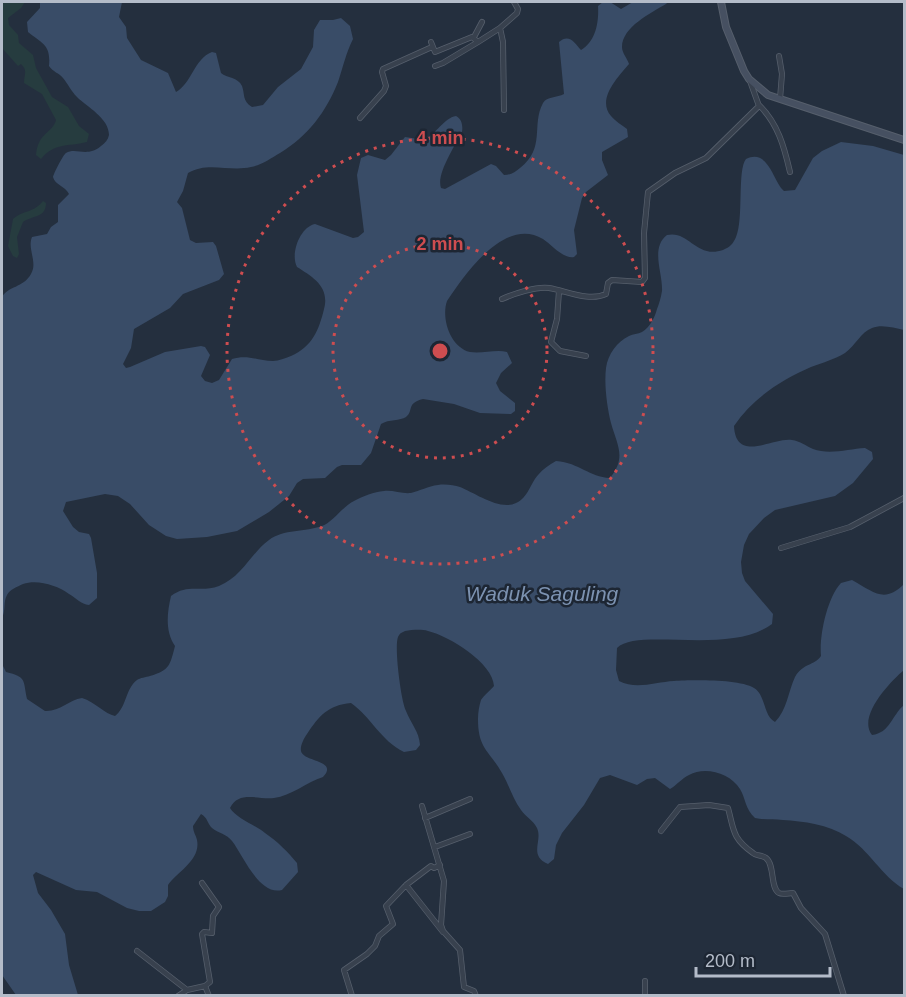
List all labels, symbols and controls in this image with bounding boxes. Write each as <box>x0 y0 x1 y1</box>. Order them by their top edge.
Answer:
text: 4 min <box>416 128 464 148</box>
text: 2 min <box>416 234 464 254</box>
centre of rings <box>430 341 450 361</box>
water label: Waduk Saguling <box>466 582 619 605</box>
scale bar <box>696 940 830 978</box>
text: 200 m <box>705 951 755 971</box>

